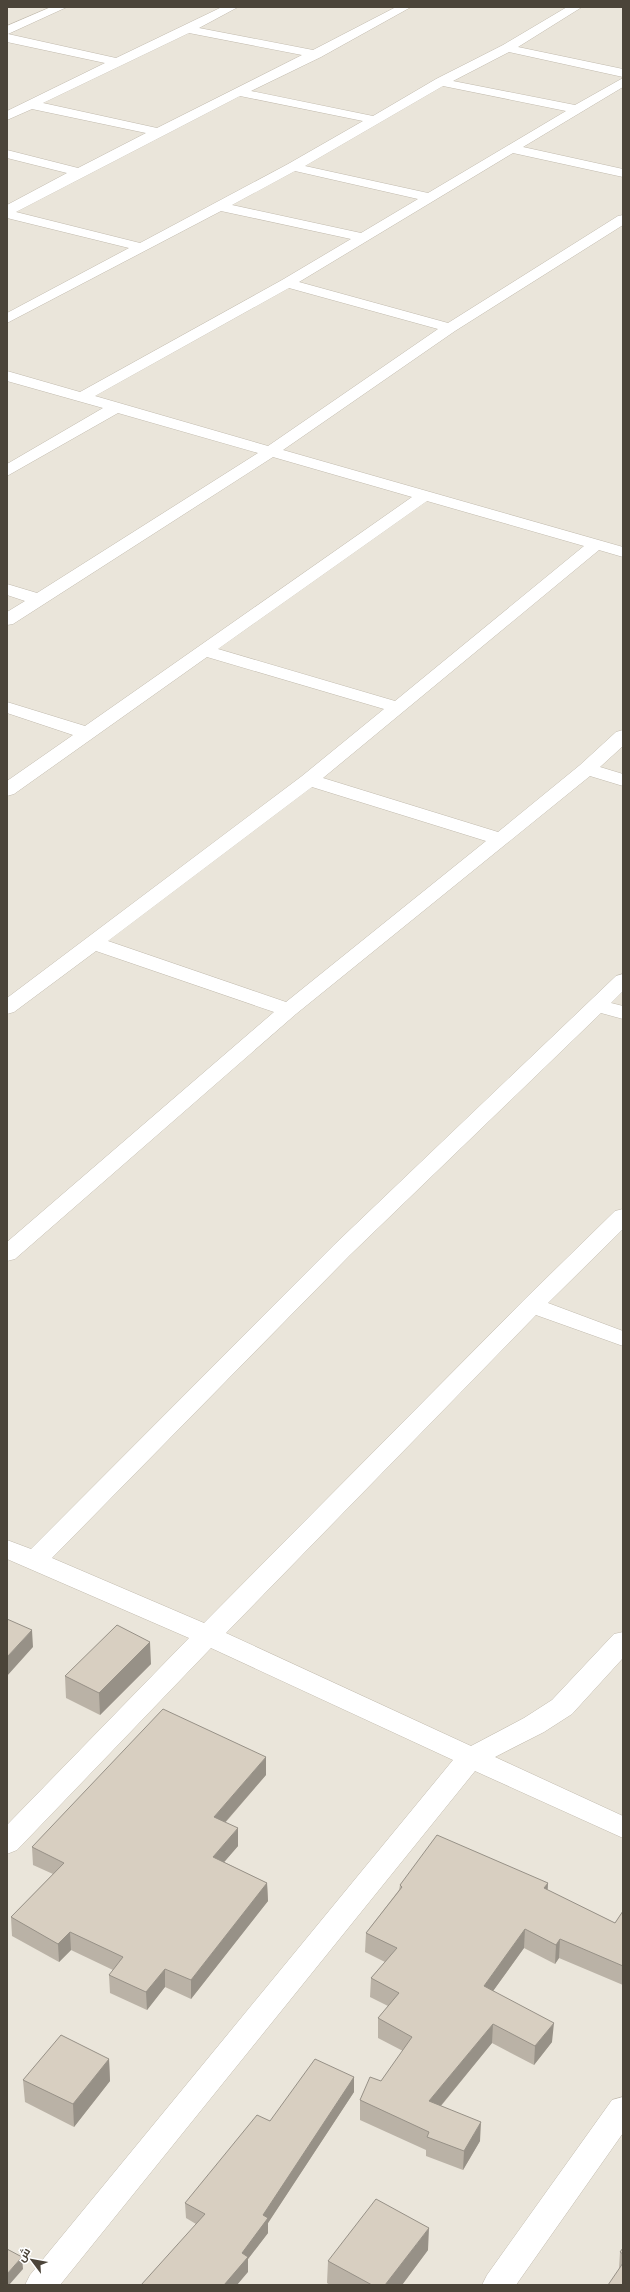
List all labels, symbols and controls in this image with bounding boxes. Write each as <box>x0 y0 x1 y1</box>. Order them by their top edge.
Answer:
north arrow <box>12 2240 52 2280</box>
text: ش <box>14 2245 34 2265</box>

